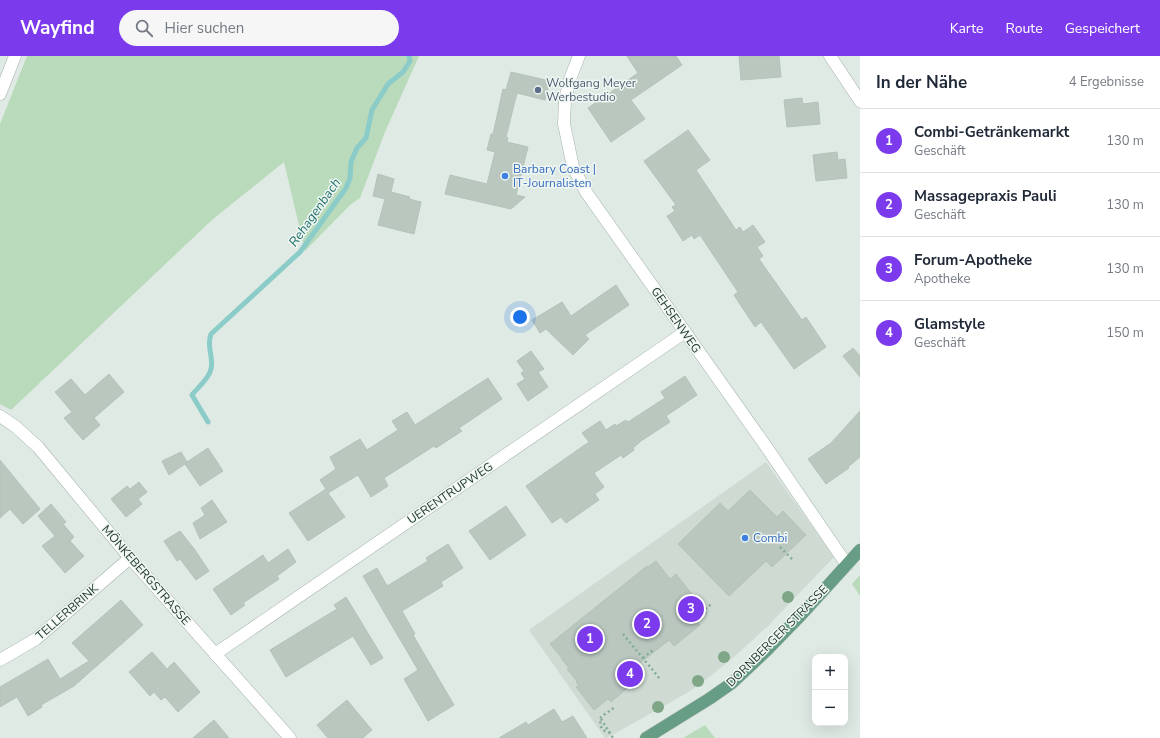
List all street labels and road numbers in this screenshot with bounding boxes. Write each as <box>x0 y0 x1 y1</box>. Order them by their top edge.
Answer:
street label: GEHSENWEG <box>647 284 705 356</box>
street label: UERENTRUPWEG <box>404 458 496 528</box>
street label: MÖNKEBERGSTRASSE <box>98 522 194 628</box>
street label: TELLERBRINK <box>32 580 102 644</box>
street label: DORNBERGER STRASSE <box>723 582 831 690</box>

